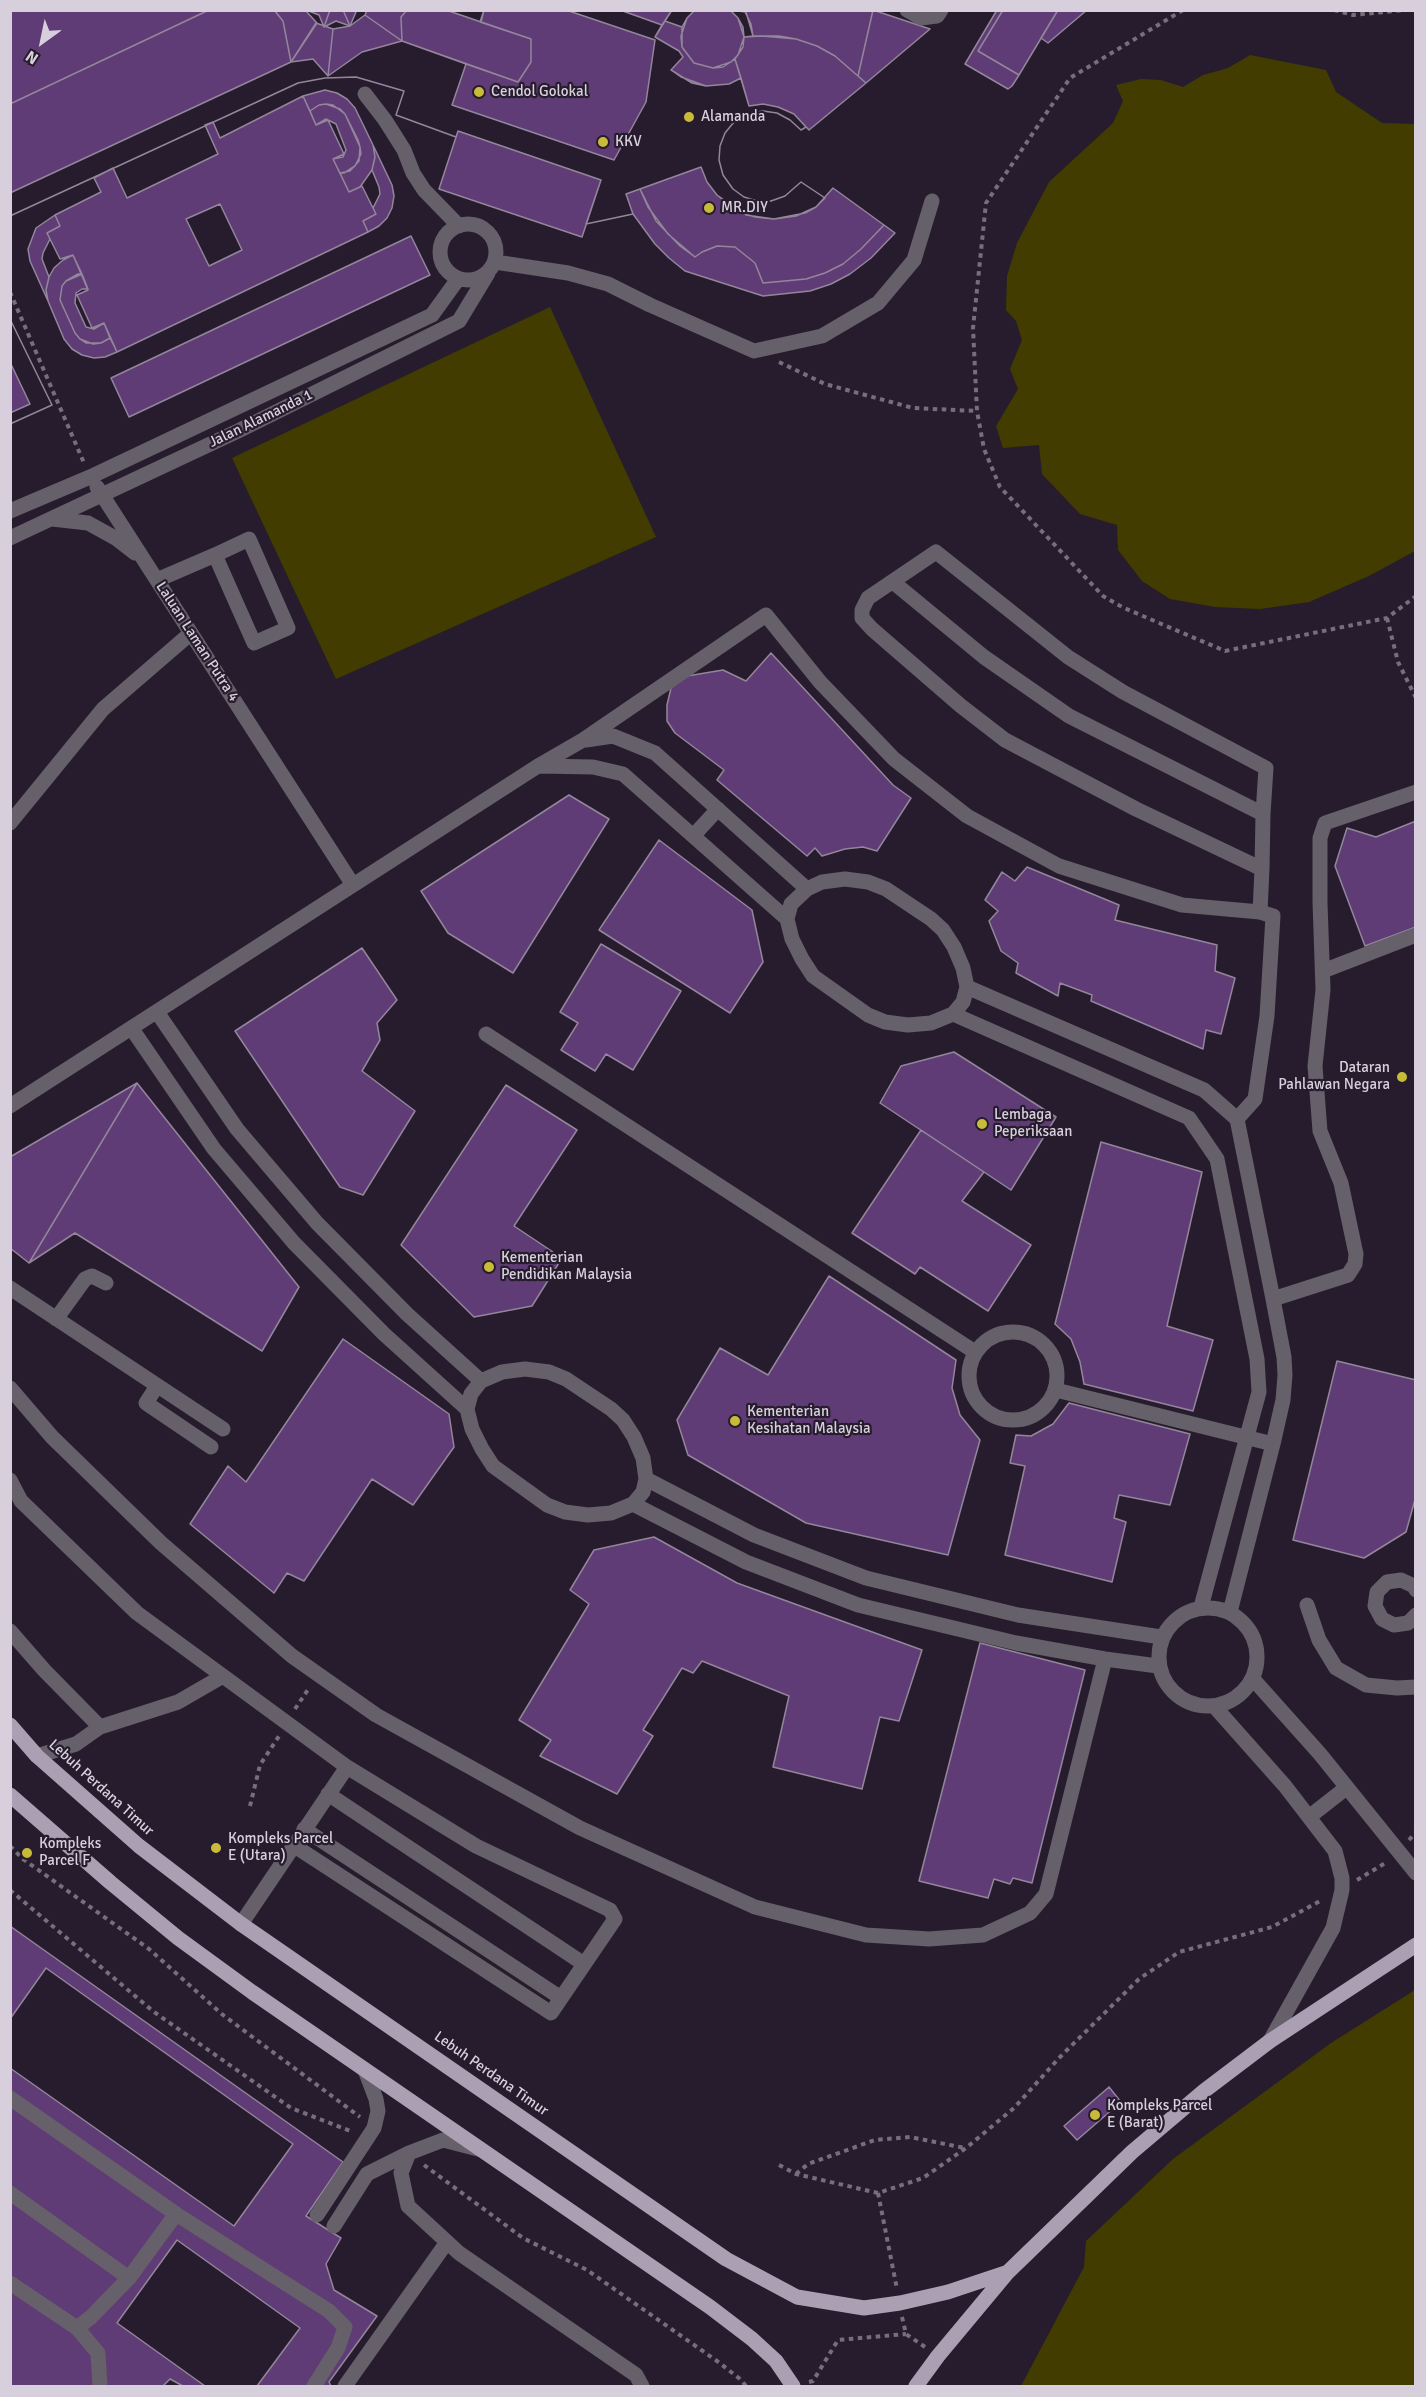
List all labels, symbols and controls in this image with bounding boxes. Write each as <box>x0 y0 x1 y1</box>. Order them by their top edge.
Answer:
north arrow <box>12 12 72 72</box>
text: N <box>22 46 42 69</box>
place label: Cendol Golokal <box>491 83 588 101</box>
marker: Cendol Golokal <box>472 85 486 99</box>
place label: Alamanda <box>701 108 765 126</box>
marker: Alamanda <box>682 110 696 124</box>
place label: KKV <box>615 133 641 151</box>
marker: KKV <box>596 135 610 149</box>
place label: MR.DIY <box>721 199 768 217</box>
marker: MR.DIY <box>702 201 716 215</box>
street label: Jalan Alamanda 1 <box>206 386 316 452</box>
street label: Laluan Laman Putra 4 <box>152 579 242 705</box>
place label: Dataran Pahlawan Negara <box>1278 1059 1390 1094</box>
marker: Dataran Pahlawan Negara <box>1395 1070 1409 1084</box>
place label: Lembaga Peperiksaan <box>994 1106 1072 1141</box>
marker: Lembaga Peperiksaan <box>975 1117 989 1131</box>
place label: Kementerian Pendidikan Malaysia <box>501 1249 632 1284</box>
marker: Kementerian Pendidikan Malaysia <box>482 1260 496 1274</box>
place label: Kementerian Kesihatan Malaysia <box>747 1403 871 1438</box>
marker: Kementerian Kesihatan Malaysia <box>728 1414 742 1428</box>
street label: Lebuh Perdana Timur <box>45 1736 157 1840</box>
place label: Kompleks Parcel E (Utara) <box>228 1830 333 1865</box>
place label: Kompleks Parcel F <box>39 1835 101 1870</box>
marker: Kompleks Parcel E (Utara) <box>209 1841 223 1855</box>
marker: Kompleks Parcel F <box>20 1846 34 1860</box>
street label: Lebuh Perdana Timur <box>430 2028 552 2120</box>
place label: Kompleks Parcel E (Barat) <box>1107 2097 1212 2132</box>
marker: Kompleks Parcel E (Barat) <box>1088 2108 1102 2122</box>

